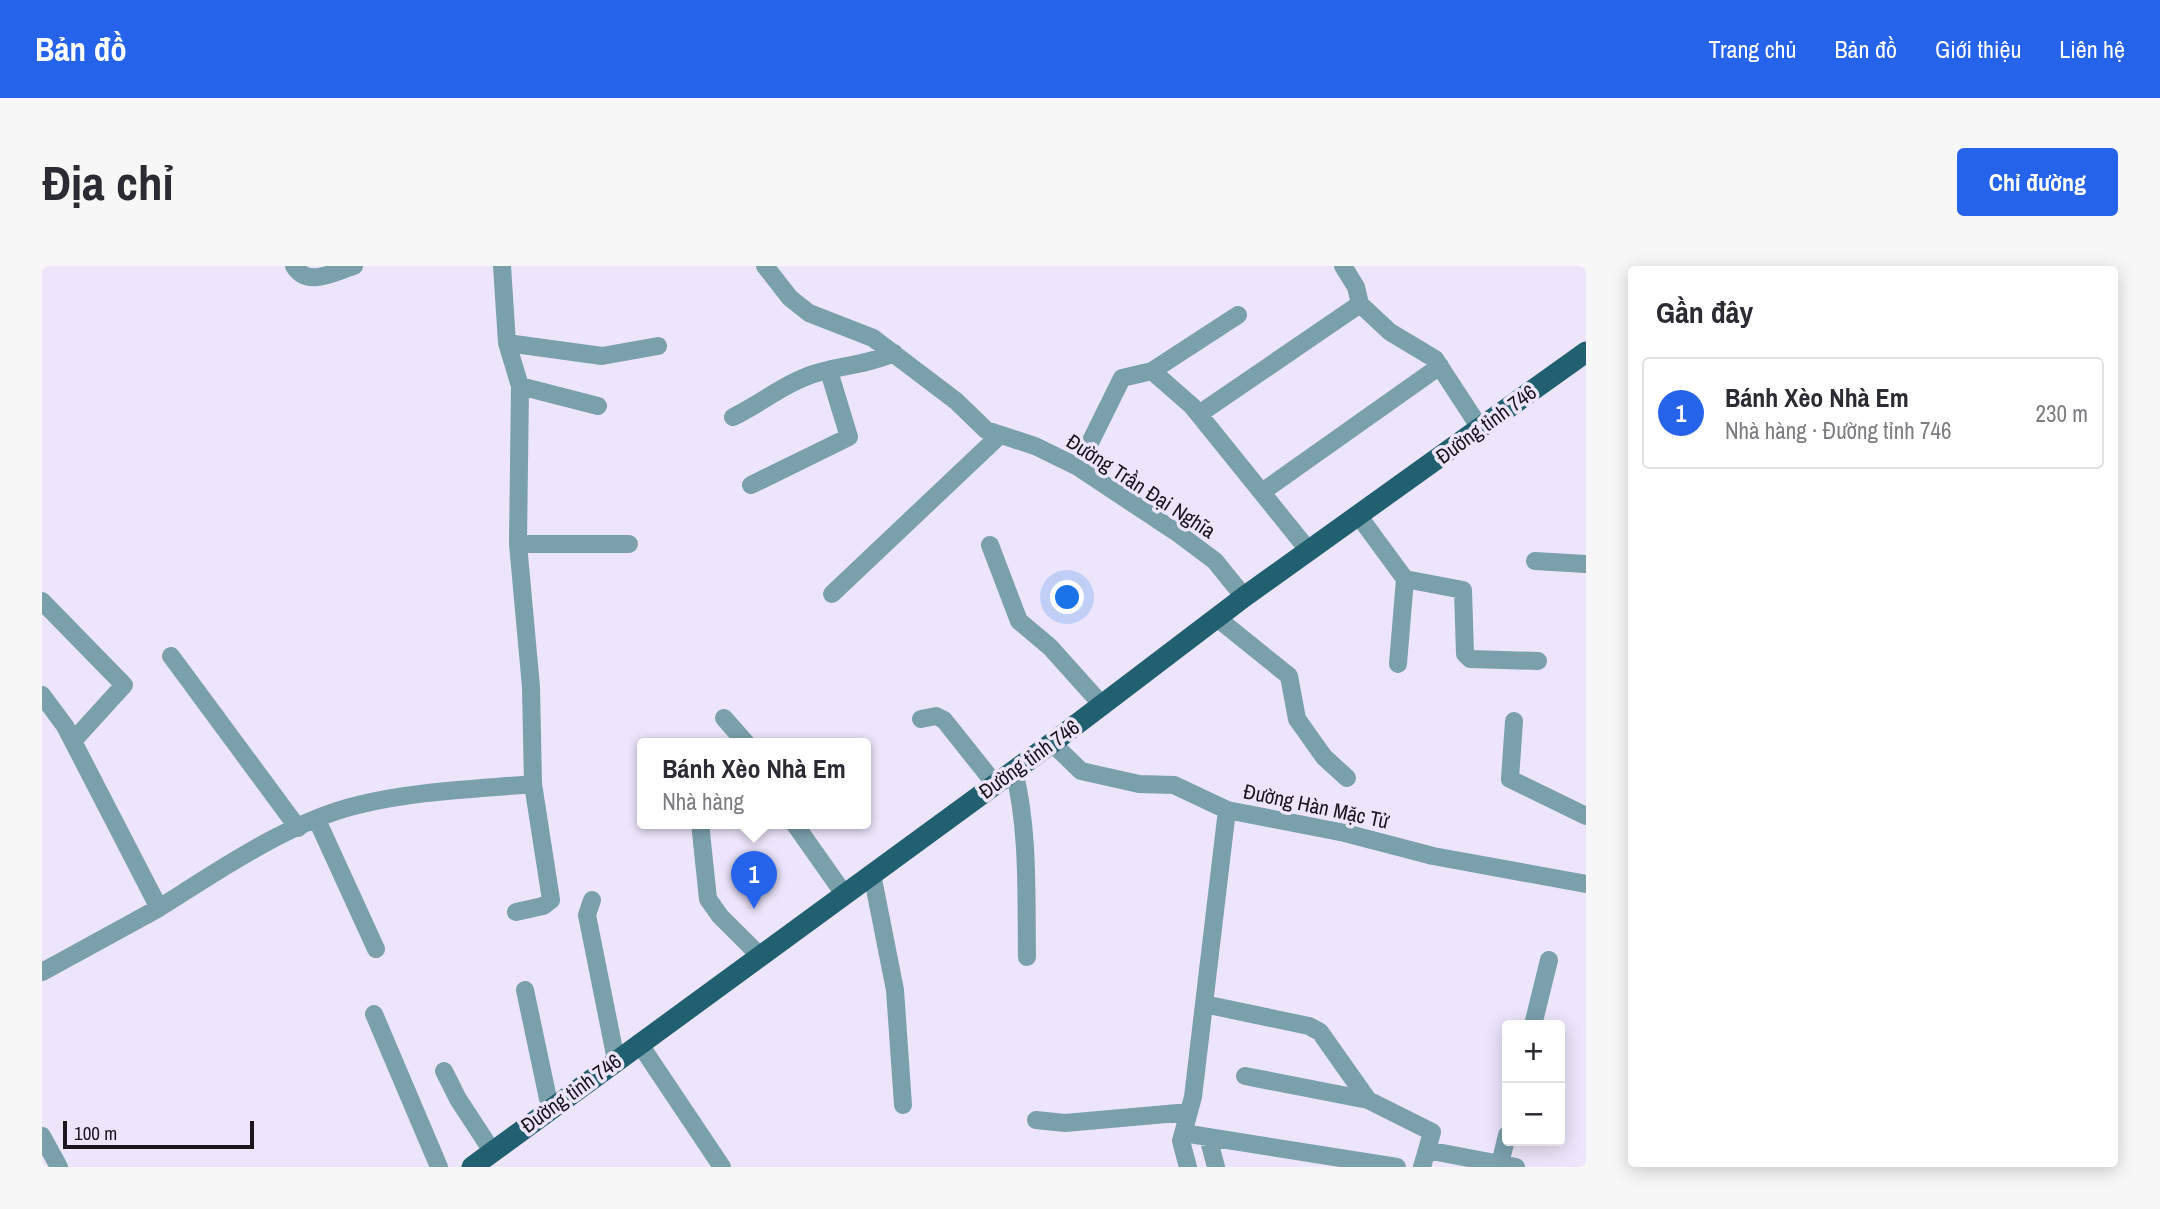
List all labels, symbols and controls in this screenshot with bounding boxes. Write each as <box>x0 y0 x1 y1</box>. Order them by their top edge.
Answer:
text: Bản đồ <box>35 27 127 71</box>
text: Trang chủ <box>1709 33 1796 65</box>
text: Bản đồ <box>1834 33 1897 65</box>
text: Giới thiệu <box>1935 33 2021 65</box>
text: Liên hệ <box>2059 33 2125 65</box>
button: Chỉ đường <box>1957 148 2118 216</box>
text: Địa chỉ <box>42 149 174 215</box>
text: Gần đây <box>1656 292 1753 332</box>
street label: Đường tỉnh 746 <box>1430 378 1542 470</box>
text: Bánh Xèo Nhà Em <box>1725 380 1909 415</box>
text: 1 <box>1676 398 1686 429</box>
text: 230 m <box>2036 398 2088 429</box>
text: Nhà hàng · Đường tỉnh 746 <box>1725 415 1952 446</box>
street label: Đường Trần Đại Nghĩa <box>1061 427 1222 545</box>
your location <box>1050 580 1084 614</box>
street label: Đường tỉnh 746 <box>973 713 1085 805</box>
popup <box>637 738 871 829</box>
text: Bánh Xèo Nhà Em <box>662 751 846 786</box>
street label: Đường Hàn Mặc Tử <box>1241 776 1393 836</box>
text: Nhà hàng <box>662 786 744 817</box>
pin: 1 <box>731 851 777 909</box>
map controls <box>1502 1020 1565 1146</box>
button: + <box>1502 1020 1565 1083</box>
street label: Đường tỉnh 746 <box>515 1047 627 1139</box>
button: − <box>1502 1083 1565 1146</box>
scale bar <box>63 1118 254 1150</box>
text: 100 m <box>74 1120 117 1146</box>

